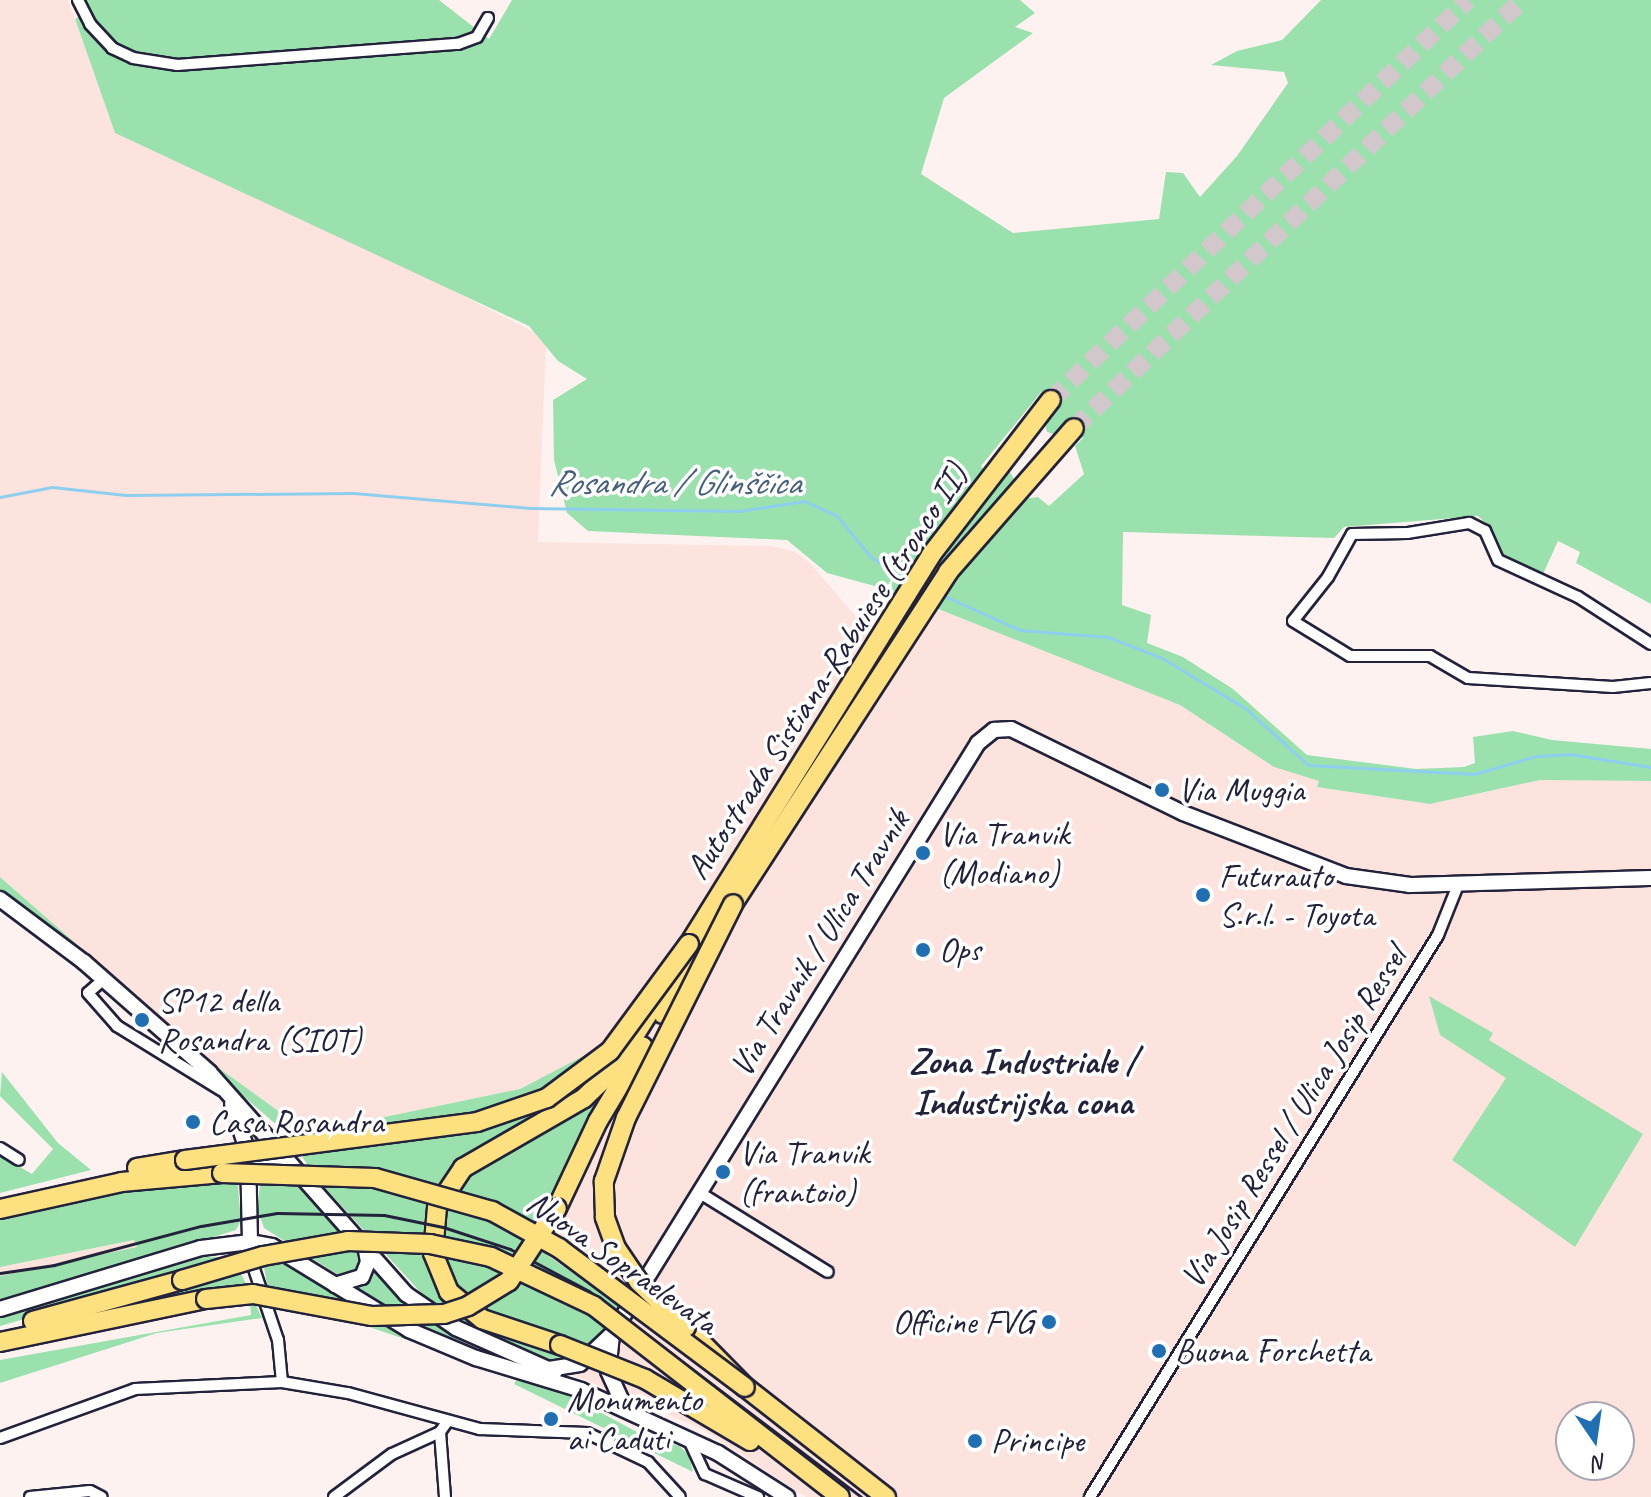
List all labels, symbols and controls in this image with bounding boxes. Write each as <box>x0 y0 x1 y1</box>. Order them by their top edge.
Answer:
street label: Autostrada Sistiana-Rabuiese (tronco II) <box>676 455 976 887</box>
water label: Rosandra / Glinščica <box>548 461 800 505</box>
place label: Via Muggia <box>1178 770 1304 810</box>
marker: Via Muggia <box>1153 781 1171 799</box>
street label: Via Travnik / Ulica Travnik <box>721 802 917 1084</box>
place label: Via Tranvik (Modiano) <box>939 813 1069 892</box>
marker: Via Tranvik (Modiano) <box>914 844 932 862</box>
place label: Futurauto S.r.l. - Toyota <box>1219 855 1374 934</box>
marker: Futurauto S.r.l. - Toyota <box>1194 886 1212 904</box>
place label: Ops <box>939 930 981 970</box>
street label: Via Josip Ressel / Ulica Josip Ressel <box>1171 938 1415 1296</box>
marker: Ops <box>914 941 932 959</box>
place label: SP12 della Rosandra (SIOT) <box>158 980 361 1060</box>
marker: SP12 della Rosandra (SIOT) <box>133 1011 151 1029</box>
district label: Zona Industriale / Industrijska cona <box>909 1039 1137 1124</box>
place label: Casa Rosandra <box>209 1102 383 1142</box>
marker: Casa Rosandra <box>184 1113 202 1131</box>
place label: Via Tranvik (frantoio) <box>739 1132 869 1212</box>
marker: Via Tranvik (frantoio) <box>714 1163 732 1181</box>
street label: Nuova Sopraelevata <box>520 1181 726 1343</box>
place label: Officine FVG <box>893 1302 1033 1342</box>
marker: Officine FVG <box>1040 1313 1058 1331</box>
place label: Buona Forchetta <box>1175 1331 1369 1371</box>
marker: Buona Forchetta <box>1150 1342 1168 1360</box>
place label: Monumento ai Caduti <box>567 1379 702 1458</box>
north arrow <box>1555 1401 1635 1481</box>
marker: Monumento ai Caduti <box>542 1410 560 1428</box>
place label: Principe <box>991 1421 1084 1461</box>
marker: Principe <box>966 1432 984 1450</box>
text: N <box>1590 1447 1610 1478</box>

